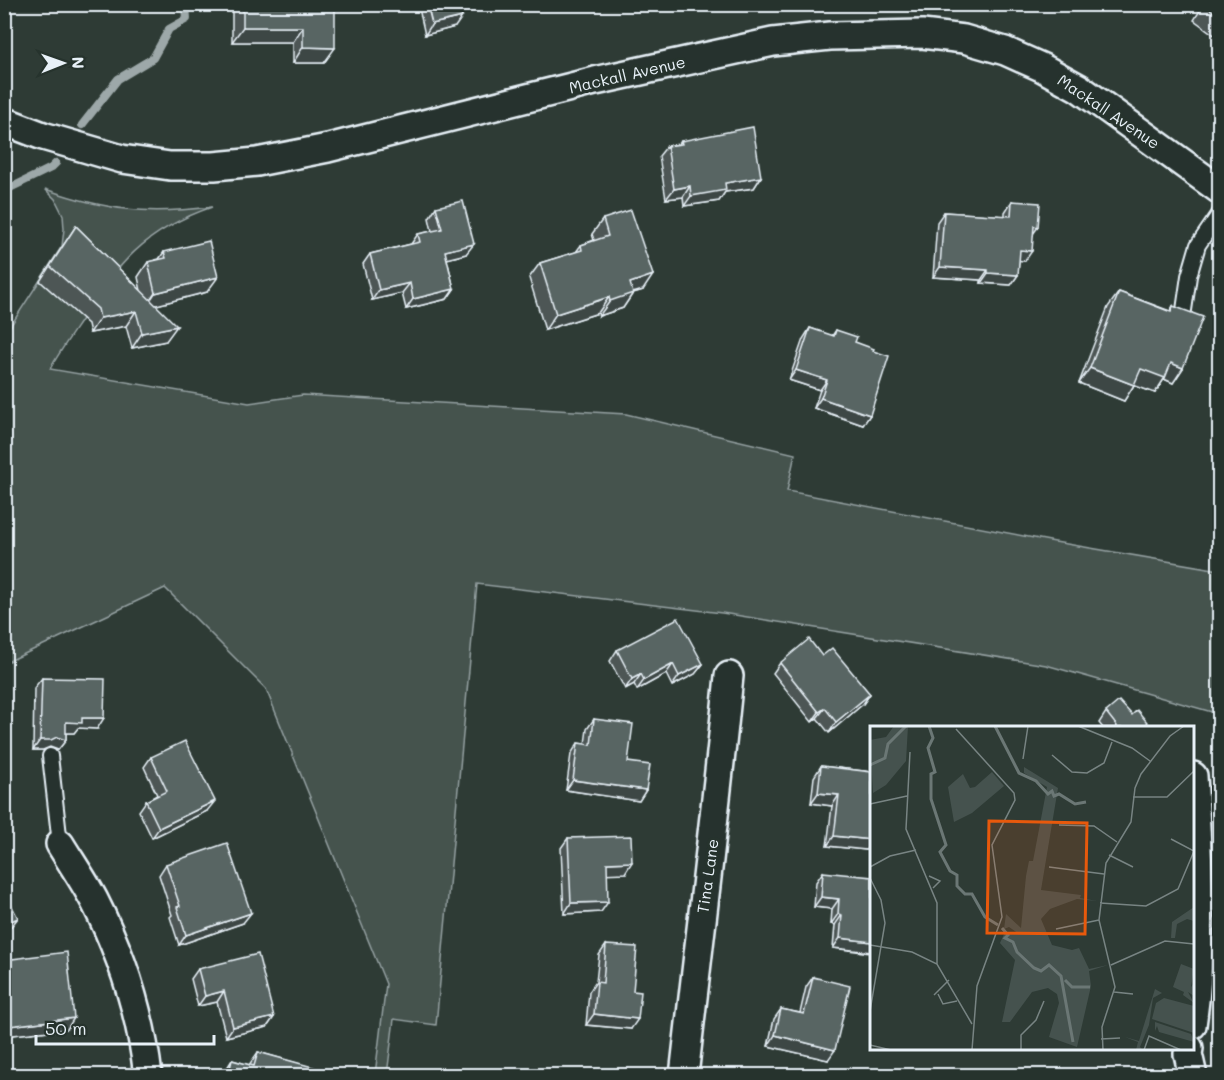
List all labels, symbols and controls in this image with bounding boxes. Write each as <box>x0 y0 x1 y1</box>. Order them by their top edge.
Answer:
north arrow <box>33 33 93 93</box>
street label: Mackall Avenue <box>567 50 687 98</box>
text: N <box>68 56 89 69</box>
street label: Mackall Avenue <box>1054 69 1164 153</box>
inset map <box>870 726 1194 1050</box>
street label: Tina Lane <box>691 837 723 915</box>
scale bar <box>36 1008 214 1046</box>
text: 50 m <box>45 1016 87 1040</box>

